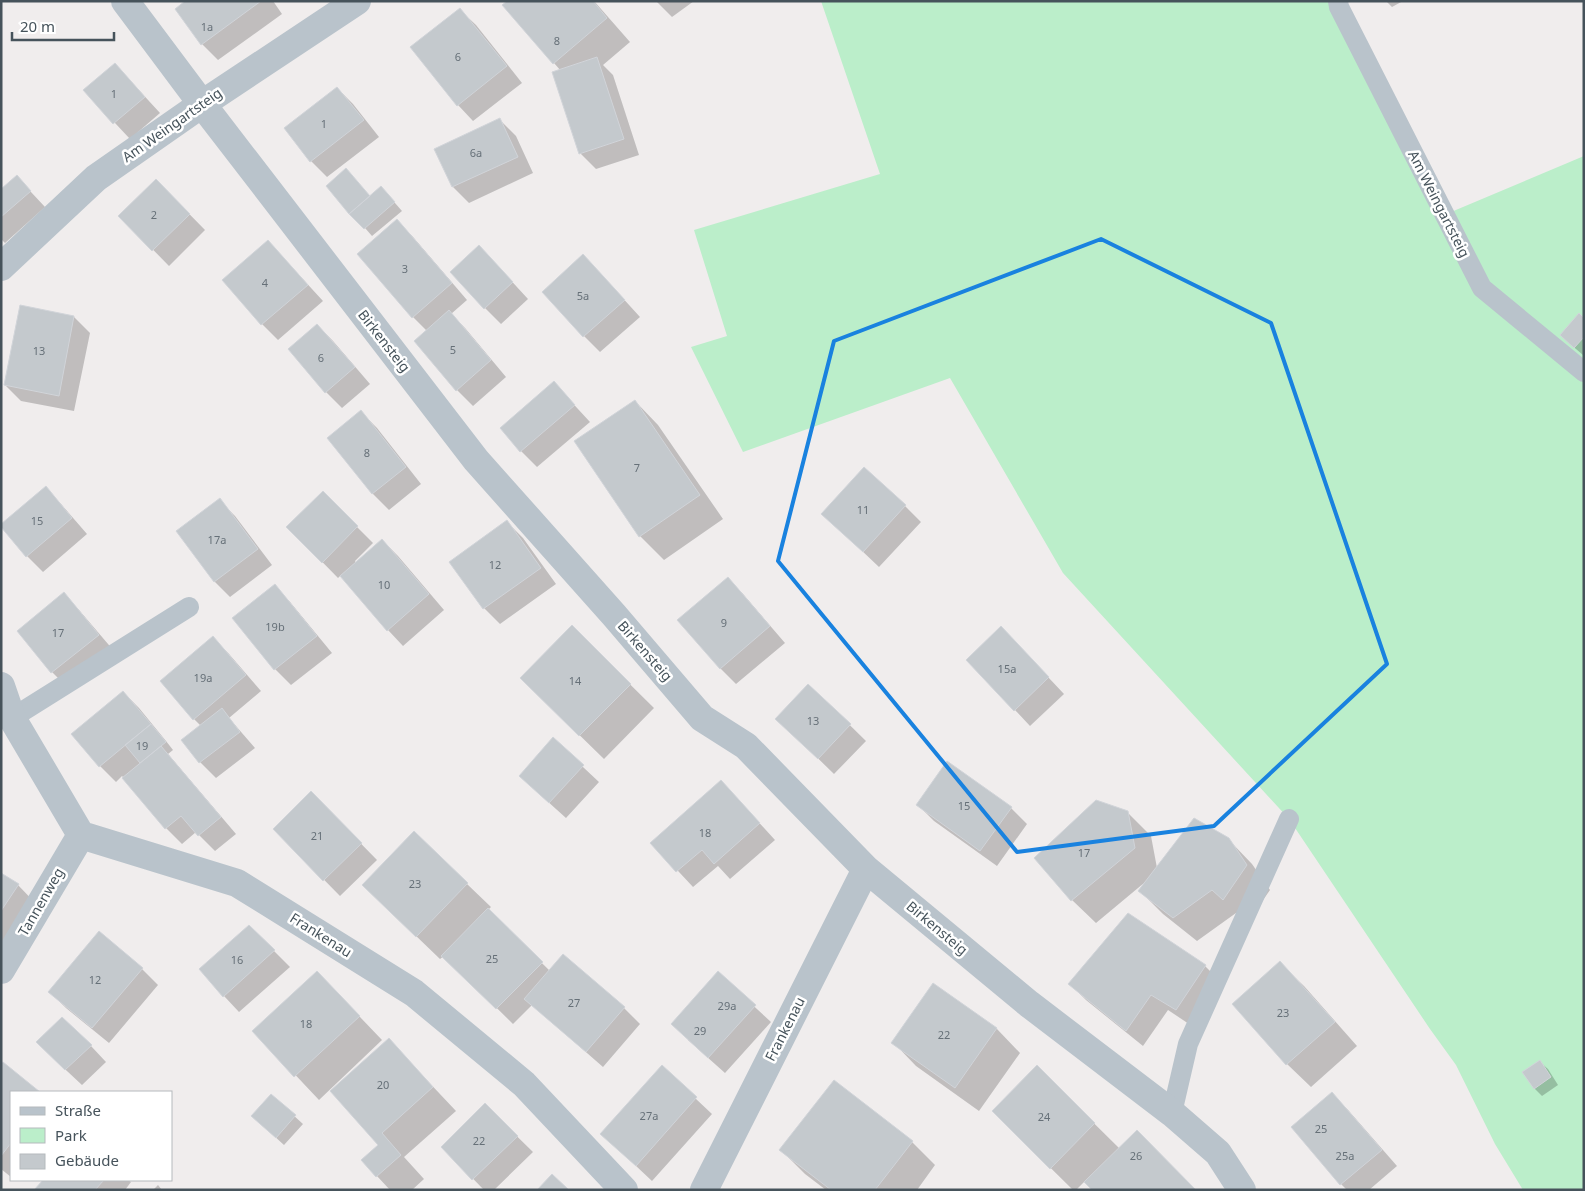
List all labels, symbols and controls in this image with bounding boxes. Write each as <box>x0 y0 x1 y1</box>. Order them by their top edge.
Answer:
scale bar <box>12 10 115 42</box>
text: 20 m <box>20 16 55 36</box>
house number: 1a <box>201 19 213 34</box>
house number: 8 <box>554 33 560 48</box>
house number: 6 <box>455 49 461 64</box>
street label: Am Weingartsteig <box>118 83 225 166</box>
house number: 1 <box>111 86 117 101</box>
house number: 1 <box>321 116 327 131</box>
house number: 6a <box>470 145 482 160</box>
street label: Am Weingartsteig <box>1404 147 1475 261</box>
house number: 2 <box>151 207 157 222</box>
house number: 3 <box>402 261 408 276</box>
house number: 4 <box>262 275 269 290</box>
house number: 5a <box>577 288 589 303</box>
street label: Birkensteig <box>354 306 415 376</box>
house number: 5 <box>450 342 456 357</box>
house number: 13 <box>33 343 45 358</box>
house number: 6 <box>318 350 324 365</box>
house number: 8 <box>364 445 370 460</box>
house number: 7 <box>634 460 640 475</box>
house number: 11 <box>857 502 869 517</box>
house number: 15 <box>31 513 43 528</box>
house number: 17a <box>208 532 226 547</box>
house number: 12 <box>489 557 501 572</box>
house number: 10 <box>378 577 390 592</box>
house number: 9 <box>721 615 727 630</box>
street label: Birkensteig <box>614 616 677 685</box>
house number: 19b <box>265 619 285 634</box>
house number: 17 <box>52 625 64 640</box>
house number: 15a <box>998 661 1016 676</box>
house number: 19a <box>194 670 212 685</box>
house number: 14 <box>569 673 582 688</box>
house number: 13 <box>807 713 819 728</box>
house number: 19 <box>136 738 148 753</box>
house number: 15 <box>958 798 970 813</box>
house number: 18 <box>699 825 711 840</box>
house number: 21 <box>311 828 323 843</box>
house number: 17 <box>1078 845 1090 860</box>
street label: Tannenweg <box>13 864 68 939</box>
house number: 23 <box>409 876 421 891</box>
street label: Birkensteig <box>903 896 972 959</box>
street label: Frankenau <box>287 908 356 961</box>
house number: 25 <box>486 951 498 966</box>
house number: 16 <box>231 952 243 967</box>
house number: 12 <box>89 972 101 987</box>
street label: Frankenau <box>760 993 809 1064</box>
house number: 27 <box>568 995 580 1010</box>
house number: 29a <box>718 998 736 1013</box>
house number: 23 <box>1277 1005 1289 1020</box>
house number: 18 <box>300 1016 312 1031</box>
house number: 29 <box>694 1023 706 1038</box>
house number: 22 <box>938 1027 950 1042</box>
house number: 20 <box>377 1077 389 1092</box>
legend <box>10 1091 172 1181</box>
text: Straße <box>55 1100 101 1120</box>
house number: 27a <box>640 1108 658 1123</box>
house number: 24 <box>1038 1109 1051 1124</box>
house number: 25 <box>1315 1121 1327 1136</box>
text: Park <box>55 1125 87 1145</box>
house number: 22 <box>473 1133 485 1148</box>
house number: 26 <box>1130 1148 1142 1163</box>
house number: 25a <box>1336 1148 1354 1163</box>
text: Gebäude <box>55 1150 119 1170</box>

